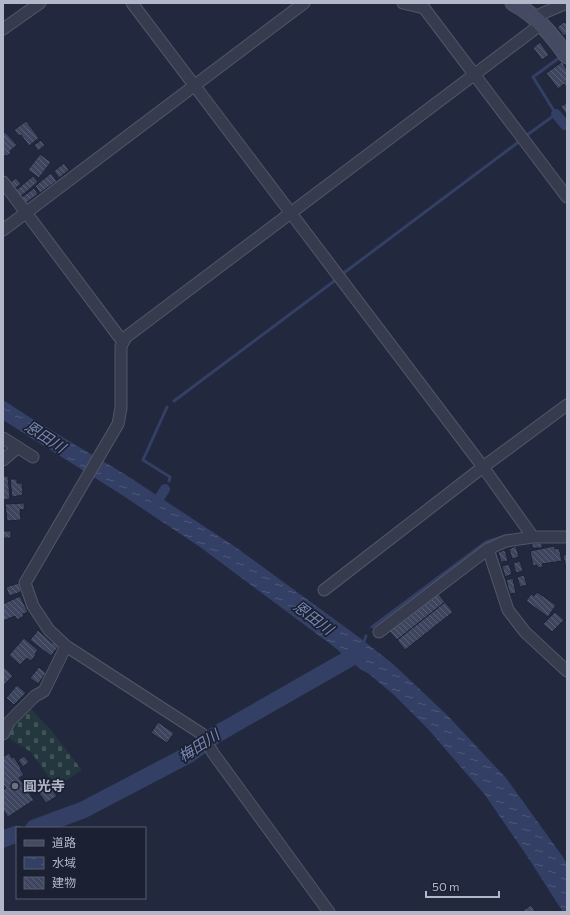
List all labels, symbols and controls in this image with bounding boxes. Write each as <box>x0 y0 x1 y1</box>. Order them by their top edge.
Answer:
water label: 恩田川 <box>22 416 71 457</box>
water label: 恩田川 <box>290 596 339 639</box>
water label: 梅田川 <box>175 724 224 765</box>
place label: 圓光寺 <box>23 777 65 794</box>
marker: 圓光寺 <box>10 781 20 791</box>
legend <box>16 827 146 899</box>
text: 道路 <box>52 835 76 849</box>
text: 水域 <box>52 855 76 869</box>
scale bar <box>426 873 499 899</box>
text: 建物 <box>52 875 76 889</box>
text: 50 m <box>432 879 460 893</box>

